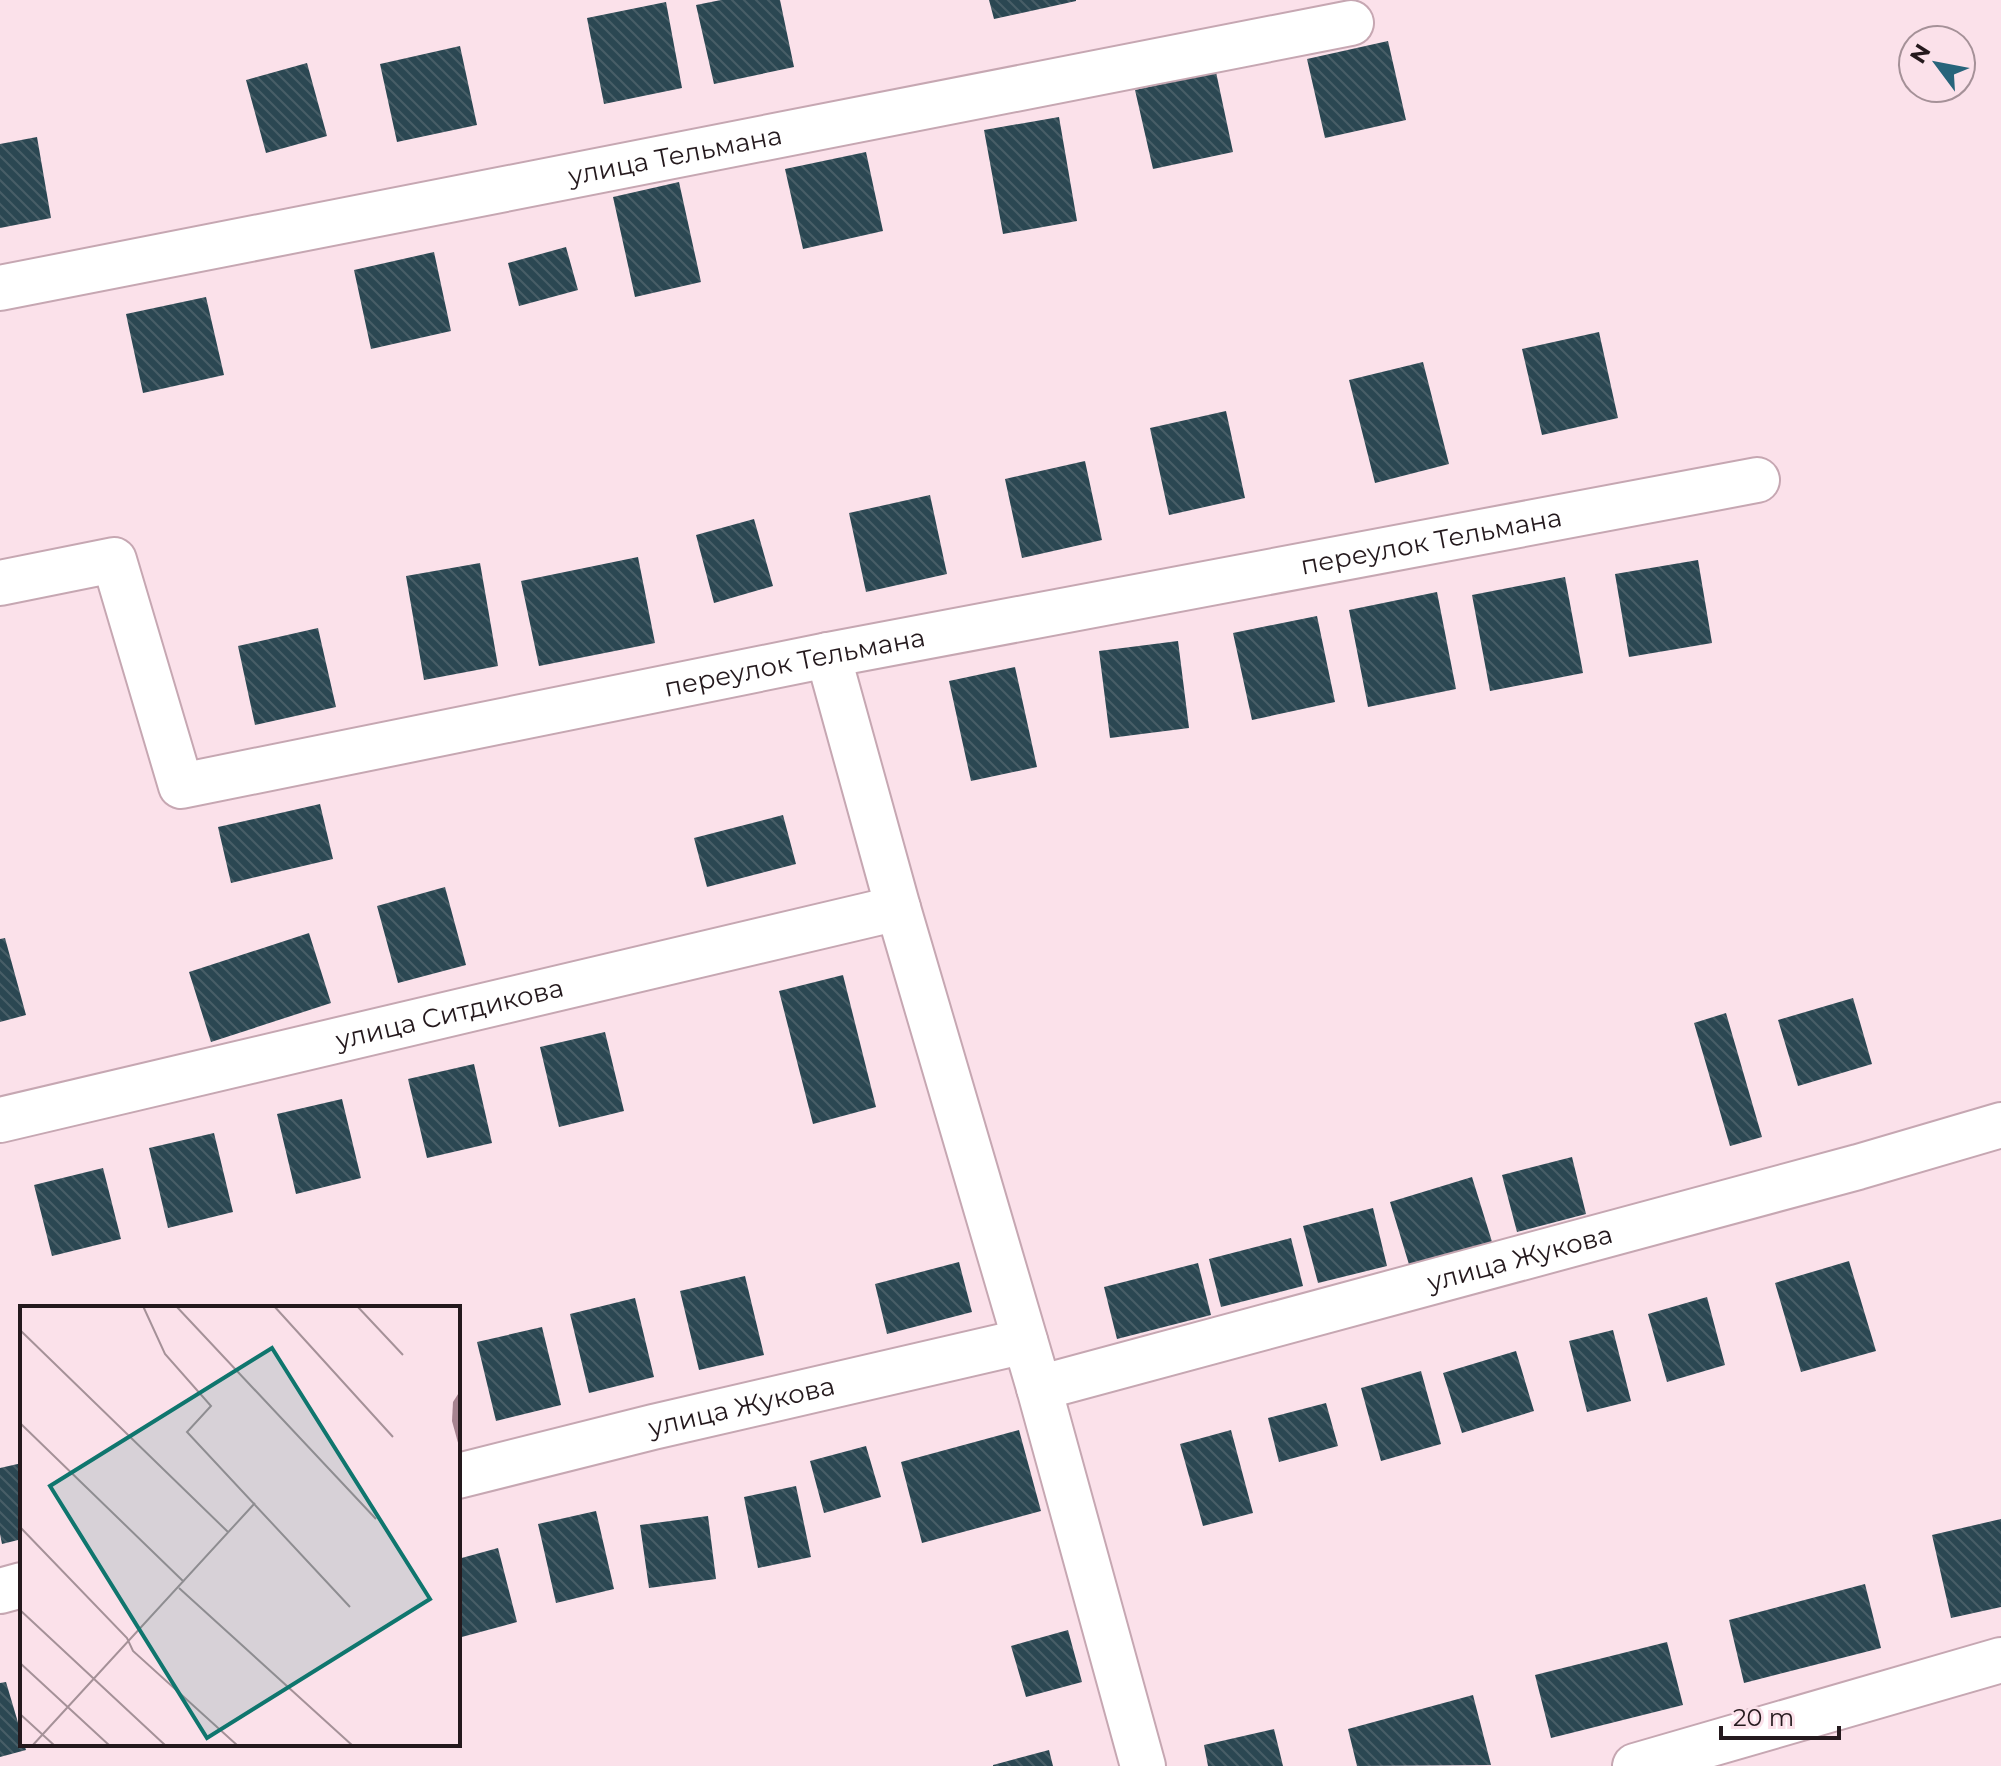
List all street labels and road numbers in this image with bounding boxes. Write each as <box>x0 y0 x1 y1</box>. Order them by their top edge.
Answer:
street label: улица Тельмана <box>565 119 785 192</box>
street label: переулок Тельмана <box>1298 501 1565 582</box>
street label: переулок Тельмана <box>661 621 928 704</box>
street label: улица Ситдикова <box>332 972 567 1056</box>
street label: улица Жукова <box>1423 1218 1616 1299</box>
street label: улица Жукова <box>644 1369 838 1444</box>

